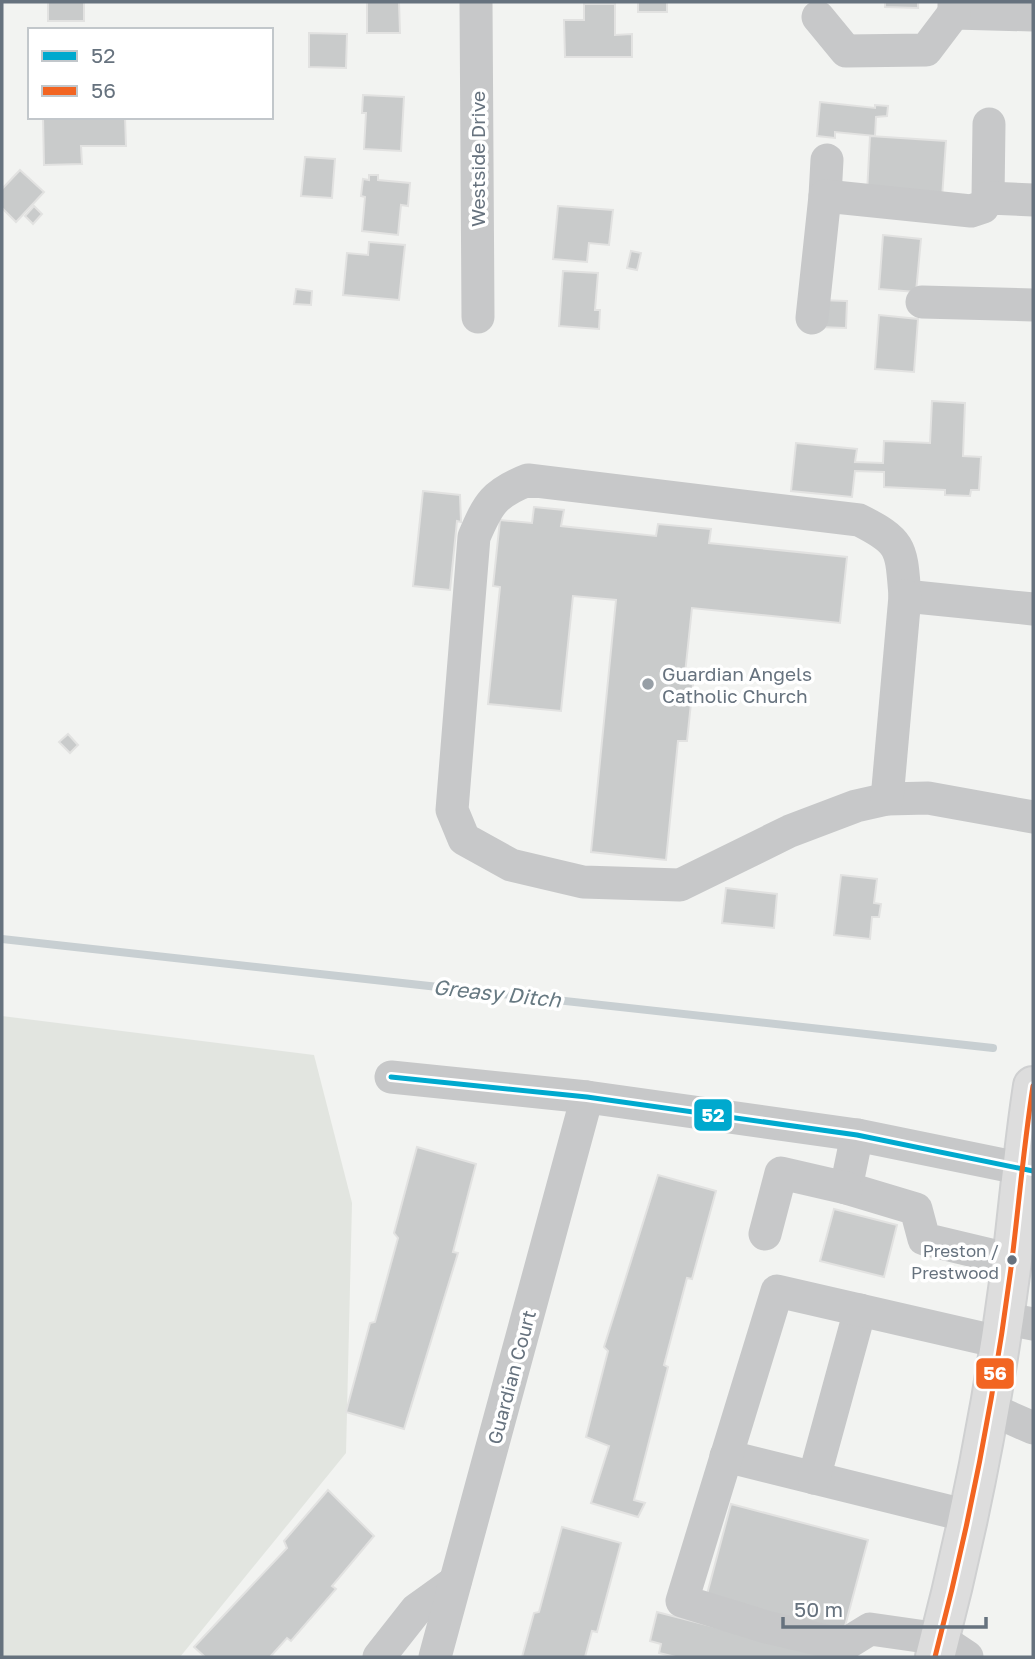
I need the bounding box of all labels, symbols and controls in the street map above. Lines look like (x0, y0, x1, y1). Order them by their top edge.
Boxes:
legend (28, 28, 273, 119)
text: 52 (91, 42, 115, 68)
text: 56 (91, 77, 116, 103)
street label: Westside Drive (466, 91, 489, 227)
place label: Guardian Angels Catholic Church (662, 662, 812, 707)
marker: Guardian Angels Catholic Church (640, 676, 656, 692)
water label: Greasy Ditch (432, 973, 563, 1013)
line badge: 52 (693, 1098, 733, 1132)
text: 52 (701, 1103, 725, 1126)
place label: Preston / Prestwood (911, 1240, 999, 1283)
marker: Preston / Prestwood (1005, 1253, 1019, 1267)
street label: Guardian Court (482, 1307, 540, 1447)
line badge: 56 (975, 1357, 1015, 1390)
text: 56 (983, 1361, 1007, 1384)
scale bar (783, 1586, 986, 1630)
text: 50 m (794, 1596, 843, 1622)

